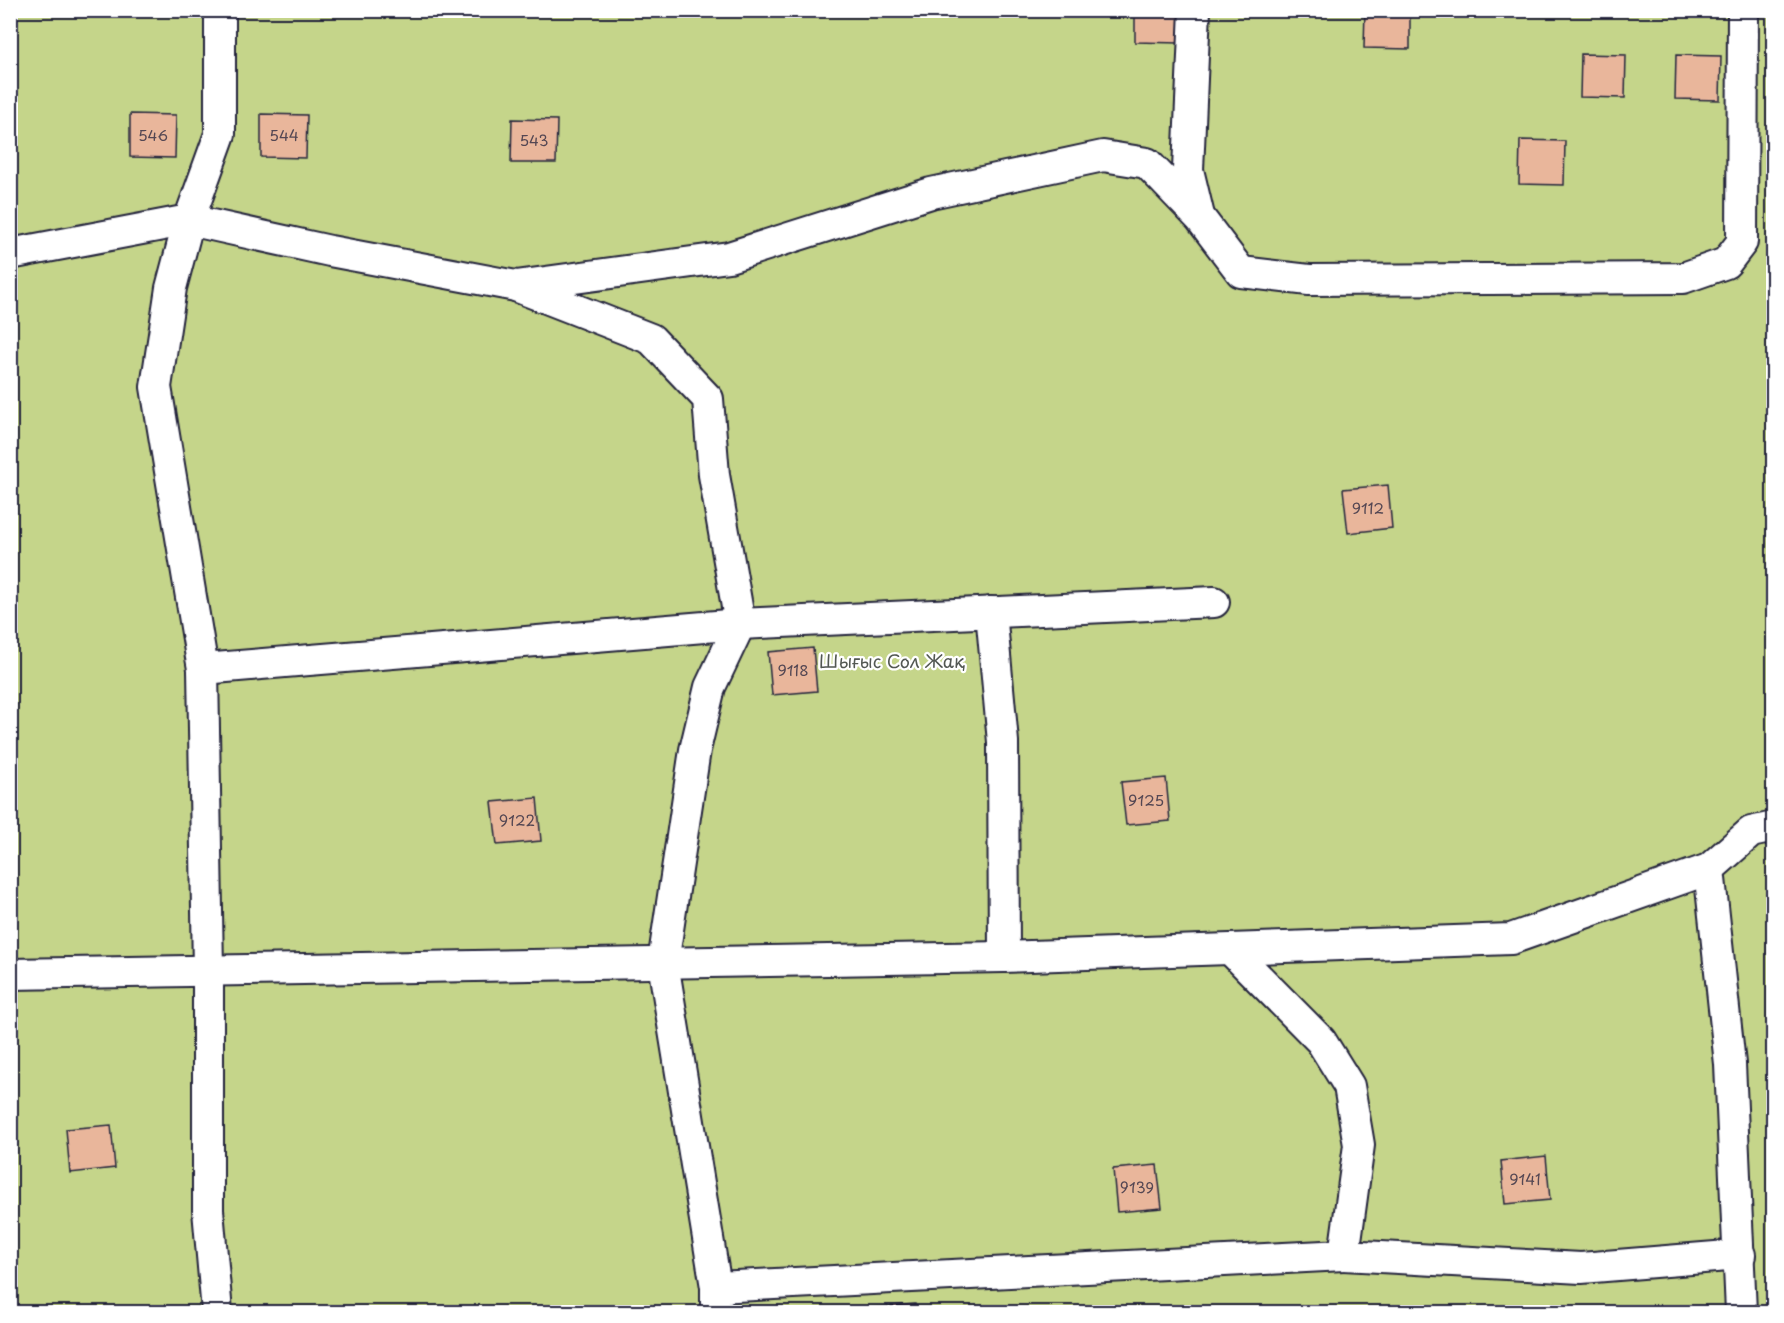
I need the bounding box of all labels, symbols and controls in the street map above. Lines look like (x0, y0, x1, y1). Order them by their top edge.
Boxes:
house number: 546 (138, 123, 168, 146)
house number: 544 (269, 123, 299, 146)
house number: 543 (519, 128, 549, 151)
house number: 9112 (1352, 496, 1384, 519)
park label: Шығыс Сол Жақ (819, 647, 965, 674)
house number: 9118 (777, 658, 809, 681)
house number: 9125 (1128, 788, 1164, 811)
house number: 9122 (499, 808, 535, 831)
house number: 9141 (1509, 1167, 1541, 1190)
house number: 9139 (1120, 1175, 1154, 1198)

